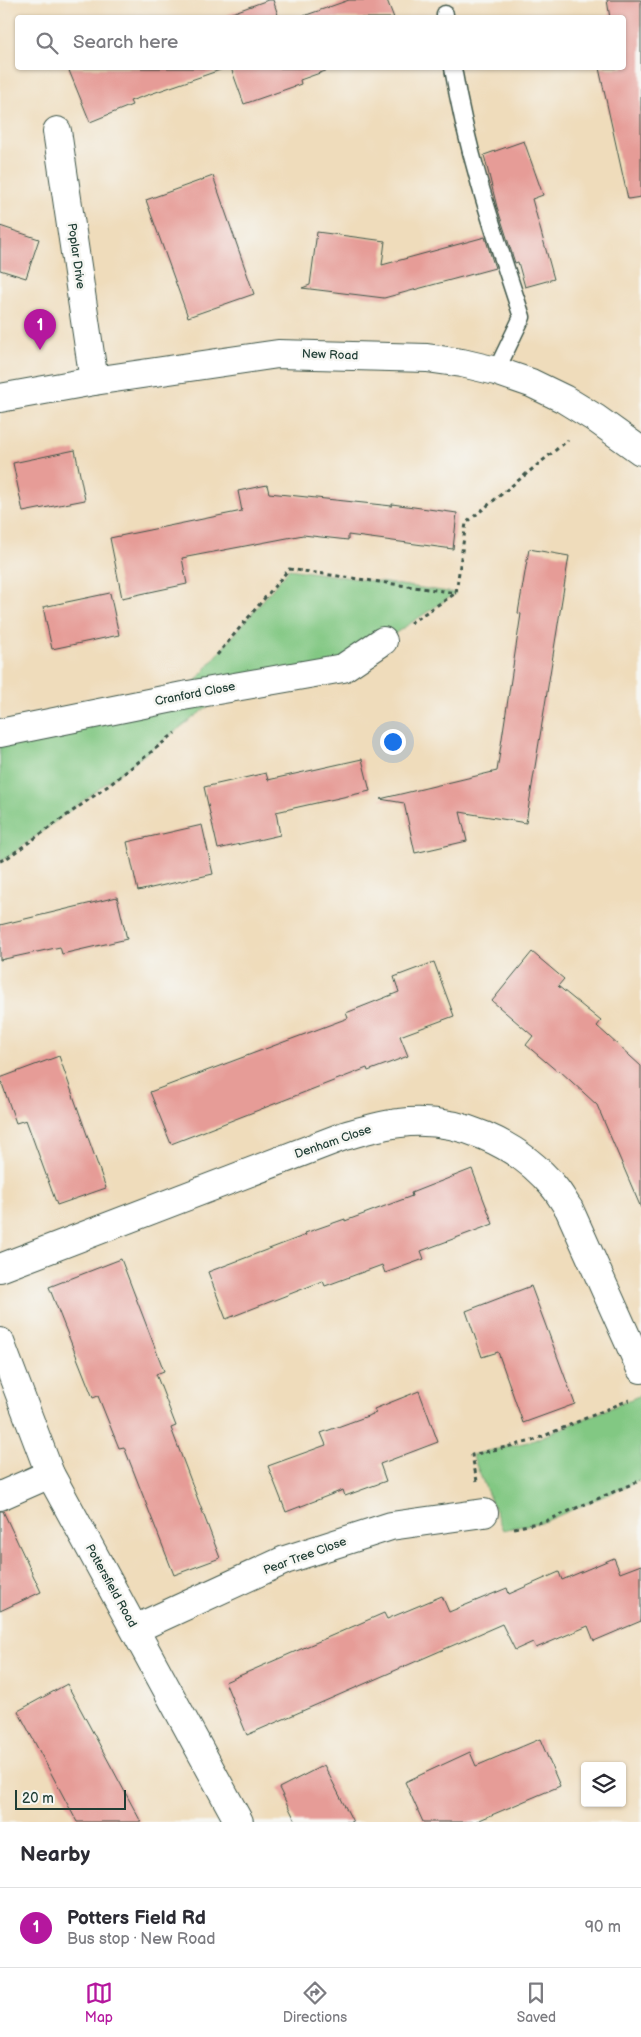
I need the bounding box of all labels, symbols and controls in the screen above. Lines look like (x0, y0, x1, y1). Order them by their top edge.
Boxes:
search box (15, 15, 626, 70)
icon: search (33, 29, 61, 57)
text: Search here (73, 31, 178, 54)
street label: Poplar Drive (64, 222, 88, 290)
pin: 1 (24, 309, 56, 350)
street label: New Road (302, 347, 359, 363)
street label: Cranford Close (154, 679, 236, 709)
your location (380, 729, 406, 755)
street label: Denham Close (293, 1122, 373, 1162)
street label: Pear Tree Close (261, 1534, 349, 1578)
street label: Pottersfield Road (82, 1542, 140, 1630)
map controls (581, 1762, 626, 1807)
button: layers (581, 1762, 626, 1807)
scale bar (15, 1787, 126, 1810)
text: 20 m (22, 1790, 54, 1807)
text: Nearby (20, 1842, 90, 1867)
text: Potters Field Rd (67, 1907, 206, 1930)
text: 1 (33, 1918, 39, 1937)
text: 90 m (585, 1918, 621, 1937)
text: Bus stop · New Road (67, 1930, 216, 1949)
tab: Map (85, 1979, 113, 2026)
tab: Directions (283, 1979, 347, 2026)
tab: Saved (517, 1979, 556, 2026)

